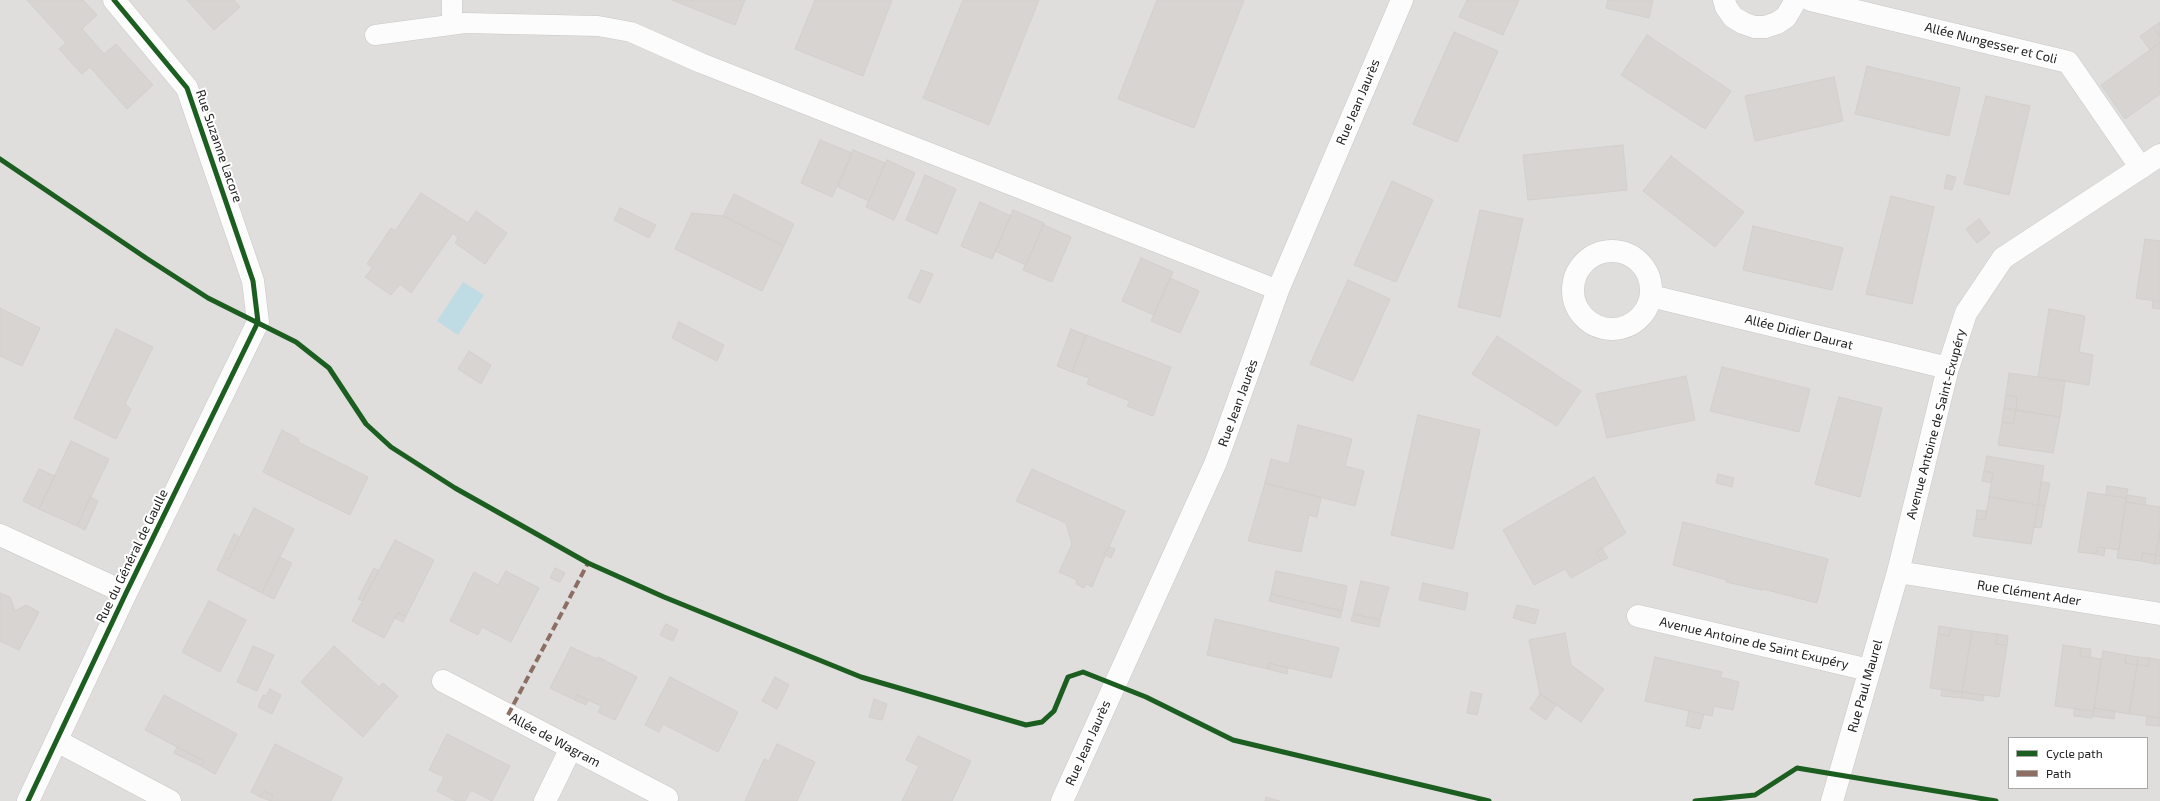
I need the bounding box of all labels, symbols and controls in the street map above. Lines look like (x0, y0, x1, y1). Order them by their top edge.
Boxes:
street label: Allée Nungesser et Coli (1923, 19, 2059, 67)
street label: Rue Jean Jaurès (1333, 57, 1383, 147)
street label: Rue Suzanne Lacore (192, 88, 246, 204)
street label: Allée Didier Daurat (1743, 311, 1855, 353)
street label: Avenue Antoine de Saint-Exupéry (1903, 327, 1969, 521)
street label: Rue Jean Jaurès (1215, 357, 1261, 449)
street label: Rue du Général de Gaulle (93, 487, 171, 625)
street label: Rue Clément Ader (1976, 577, 2082, 609)
street label: Avenue Antoine de Saint Exupéry (1658, 614, 1850, 672)
street label: Rue Paul Maurel (1844, 638, 1886, 734)
street label: Rue Jean Jaurès (1062, 698, 1114, 788)
street label: Allée de Wagram (507, 710, 603, 770)
legend (2008, 737, 2148, 789)
text: Cycle path (2046, 746, 2103, 760)
text: Path (2046, 766, 2071, 780)

